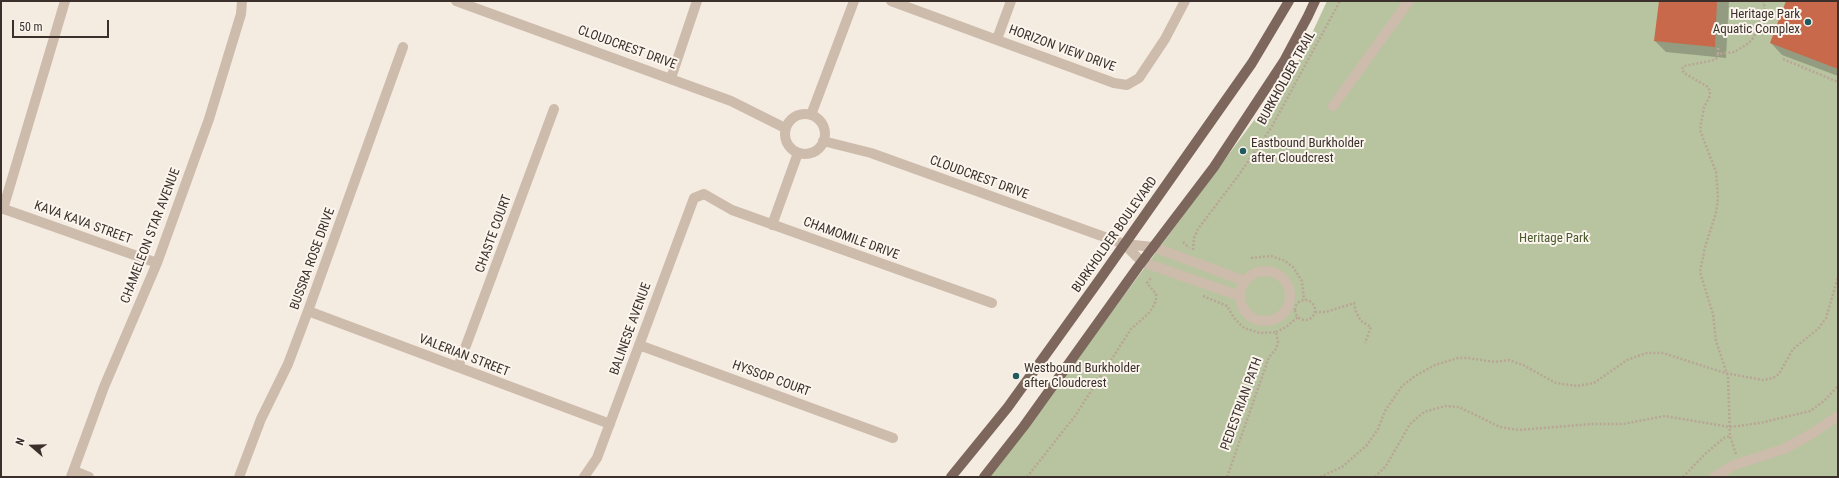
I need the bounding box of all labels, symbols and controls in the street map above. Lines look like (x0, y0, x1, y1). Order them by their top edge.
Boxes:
place label: Heritage Park Aquatic Complex (1713, 7, 1800, 38)
scale bar (14, 12, 111, 38)
marker: Heritage Park Aquatic Complex (1803, 17, 1813, 27)
text: 50 m (19, 20, 43, 34)
street label: HORIZON VIEW DRIVE (1006, 22, 1118, 76)
street label: CLOUDCREST DRIVE (575, 23, 679, 73)
street label: BURKHOLDER TRAIL (1255, 28, 1319, 128)
place label: Eastbound Burkholder after Cloudcrest (1251, 136, 1364, 167)
marker: Eastbound Burkholder after Cloudcrest (1238, 146, 1248, 156)
street label: CLOUDCREST DRIVE (927, 153, 1031, 203)
street label: CHAMELEON STAR AVENUE (118, 166, 184, 306)
street label: BURKHOLDER BOULEVARD (1069, 174, 1161, 296)
street label: CHASTE COURT (473, 193, 515, 275)
street label: KAVA KAVA STREET (32, 198, 134, 248)
street label: BUSSRA ROSE DRIVE (287, 206, 339, 312)
street label: CHAMOMILE DRIVE (801, 214, 901, 264)
park label: Heritage Park (1519, 231, 1589, 247)
street label: BALINESE AVENUE (607, 281, 655, 377)
street label: VALERIAN STREET (416, 332, 512, 380)
street label: PEDESTRIAN PATH (1218, 355, 1266, 453)
street label: HYSSOP COURT (730, 358, 812, 400)
place label: Westbound Burkholder after Cloudcrest (1024, 361, 1140, 392)
marker: Westbound Burkholder after Cloudcrest (1011, 371, 1021, 381)
north arrow (12, 426, 52, 466)
text: N (13, 436, 28, 447)

